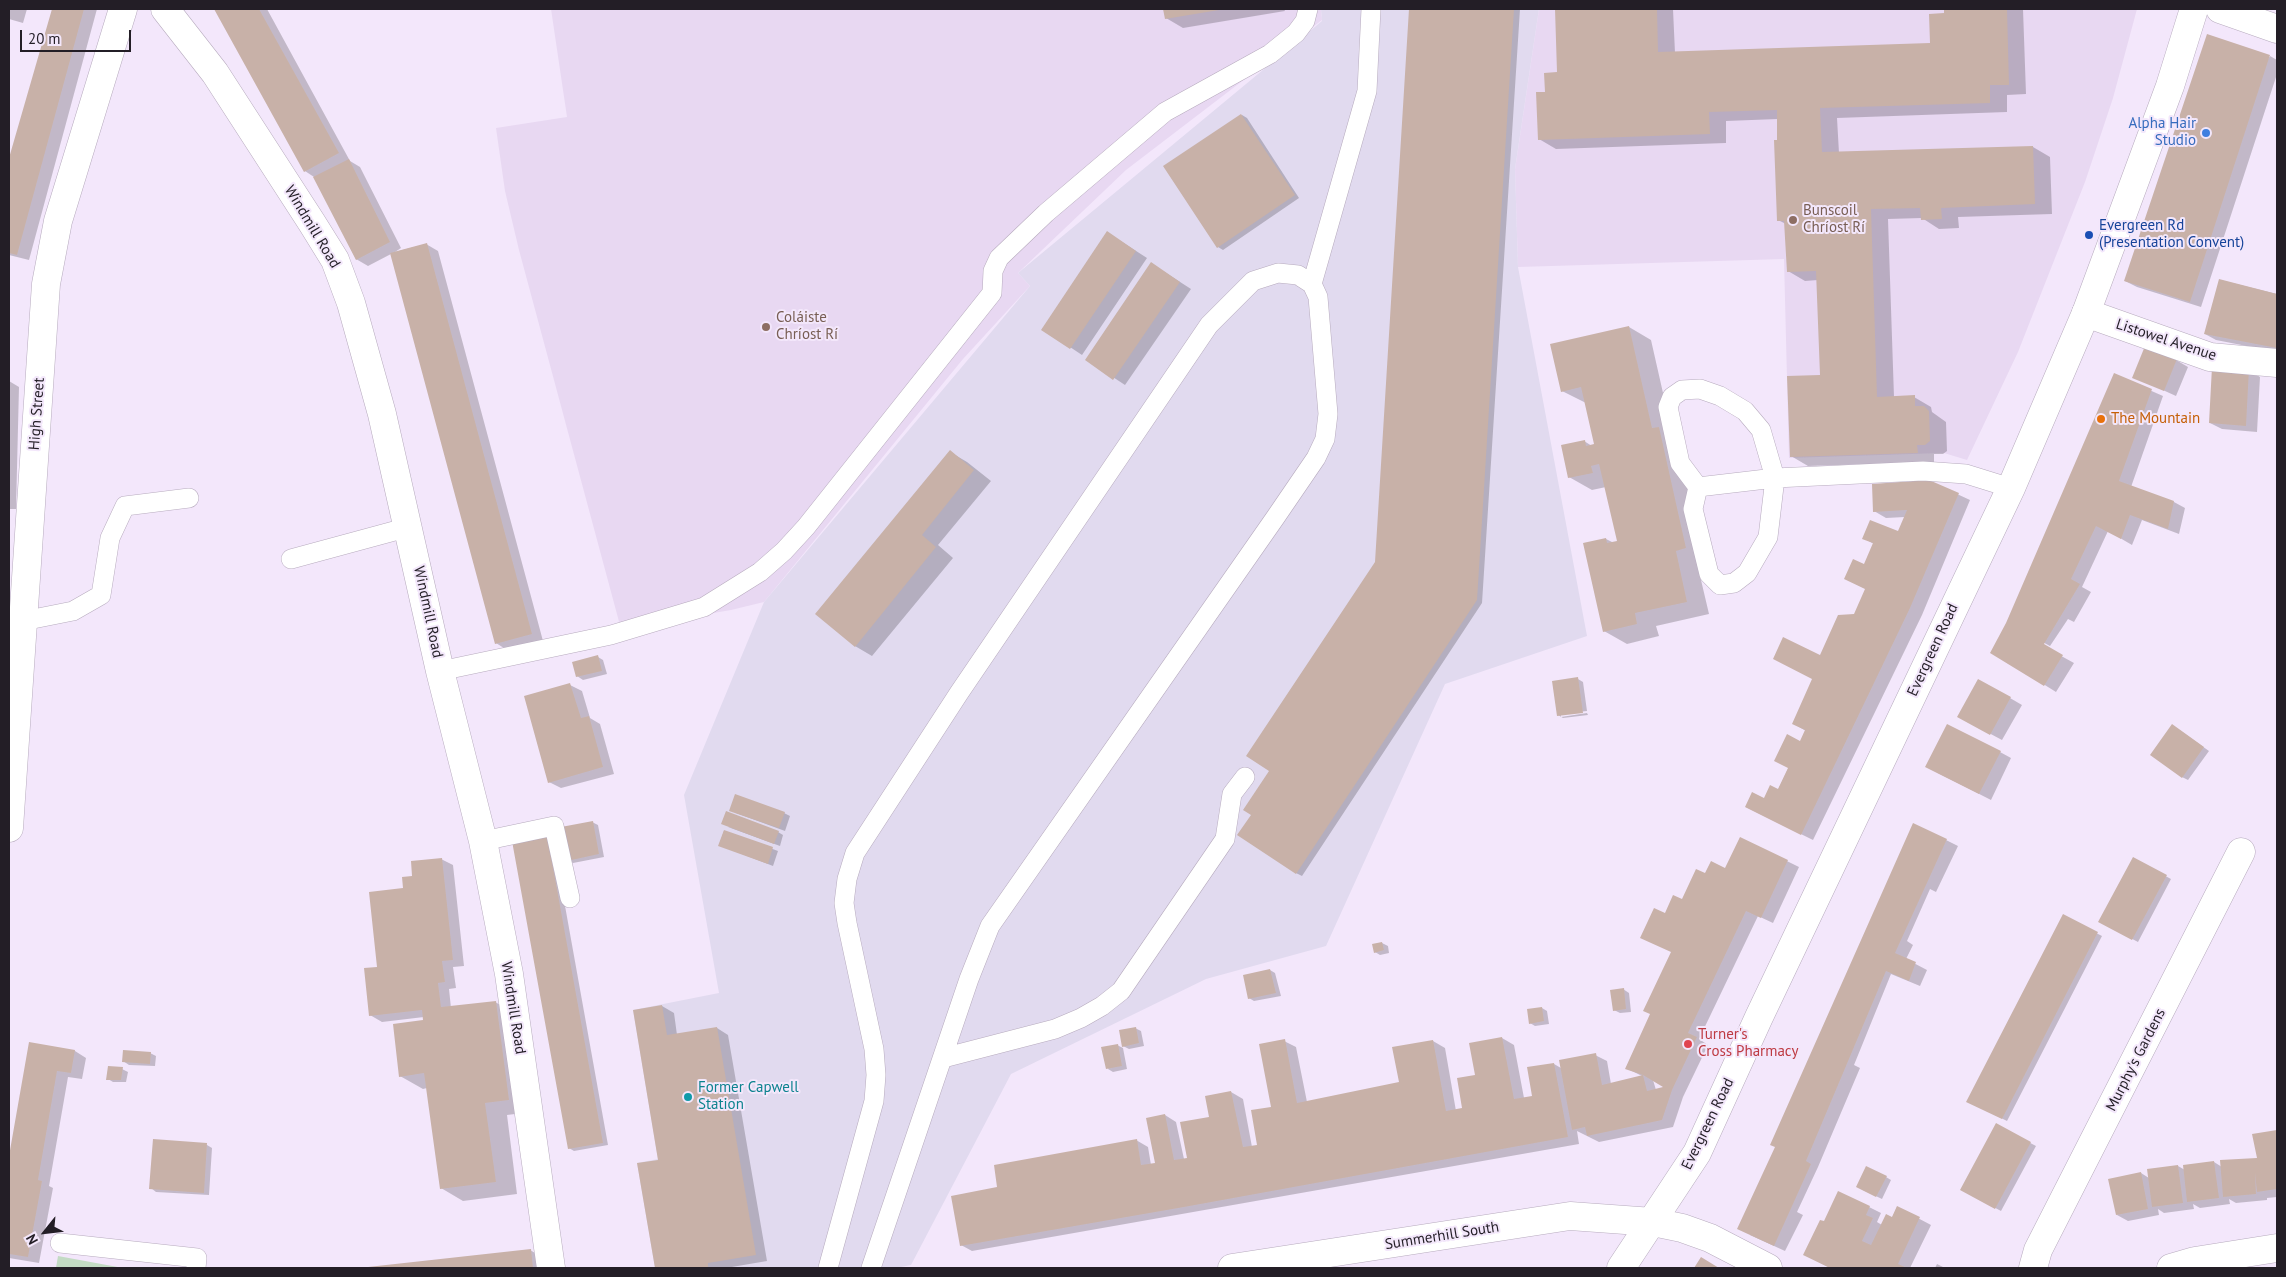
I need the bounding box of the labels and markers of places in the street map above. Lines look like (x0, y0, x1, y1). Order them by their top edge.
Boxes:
place label: Alpha Hair Studio (2128, 115, 2196, 150)
marker: Alpha Hair Studio (2200, 127, 2212, 139)
place label: Bunscoil Chríost Rí (1803, 202, 1865, 237)
marker: Bunscoil Chríost Rí (1787, 214, 1799, 226)
place label: Evergreen Rd (Presentation Convent) (2099, 217, 2244, 252)
marker: Evergreen Rd (Presentation Convent) (2083, 229, 2095, 241)
place label: Coláiste Chríost Rí (776, 309, 838, 344)
marker: Coláiste Chríost Rí (760, 321, 772, 333)
place label: The Mountain (2111, 410, 2200, 428)
marker: The Mountain (2095, 413, 2107, 425)
place label: Turner's Cross Pharmacy (1698, 1026, 1798, 1061)
marker: Turner's Cross Pharmacy (1682, 1038, 1694, 1050)
place label: Former Capwell Station (698, 1079, 799, 1114)
marker: Former Capwell Station (682, 1091, 694, 1103)

